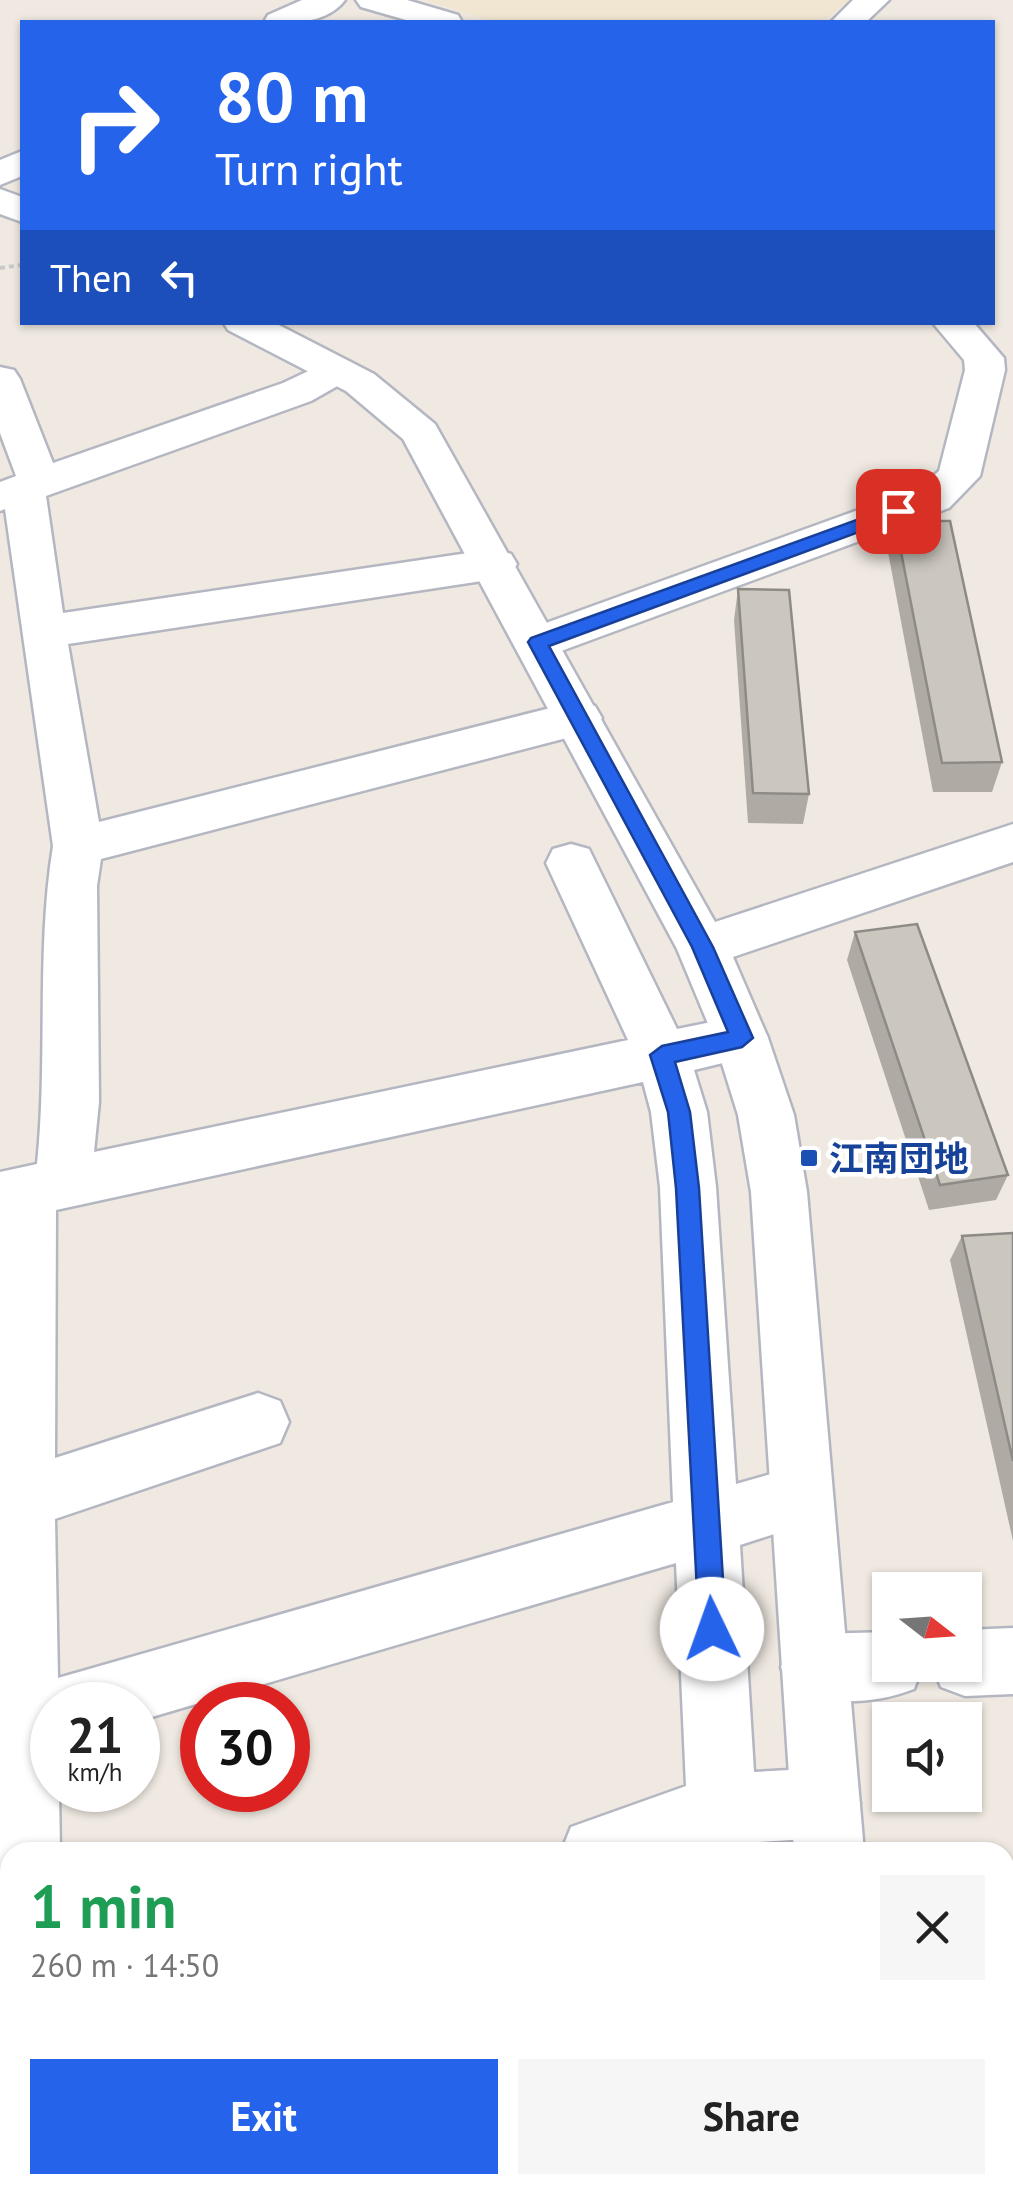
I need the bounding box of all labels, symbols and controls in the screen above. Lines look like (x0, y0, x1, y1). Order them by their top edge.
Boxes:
text: 80 m (215, 51, 368, 141)
icon: right (50, 60, 180, 190)
text: Turn right (215, 139, 403, 197)
icon: left (152, 250, 207, 305)
text: Then (50, 253, 132, 302)
pin (856, 469, 941, 554)
icon: arrive (871, 484, 926, 539)
place label: 江南団地 (829, 1135, 969, 1181)
marker: 江南団地 (798, 1147, 820, 1169)
north arrow (872, 1572, 982, 1682)
map controls (872, 1572, 982, 1812)
position arrow (660, 1577, 764, 1681)
speed limit sign: 30 (180, 1682, 310, 1812)
text: 21 (67, 1702, 123, 1767)
button: sound (872, 1702, 982, 1812)
text: km/h (68, 1756, 122, 1788)
text: 1 min (30, 1867, 176, 1945)
button: close (880, 1875, 985, 1980)
text: 260 m · 14:50 (30, 1944, 219, 1986)
button: Exit (30, 2059, 498, 2174)
button: Share (518, 2059, 985, 2174)

